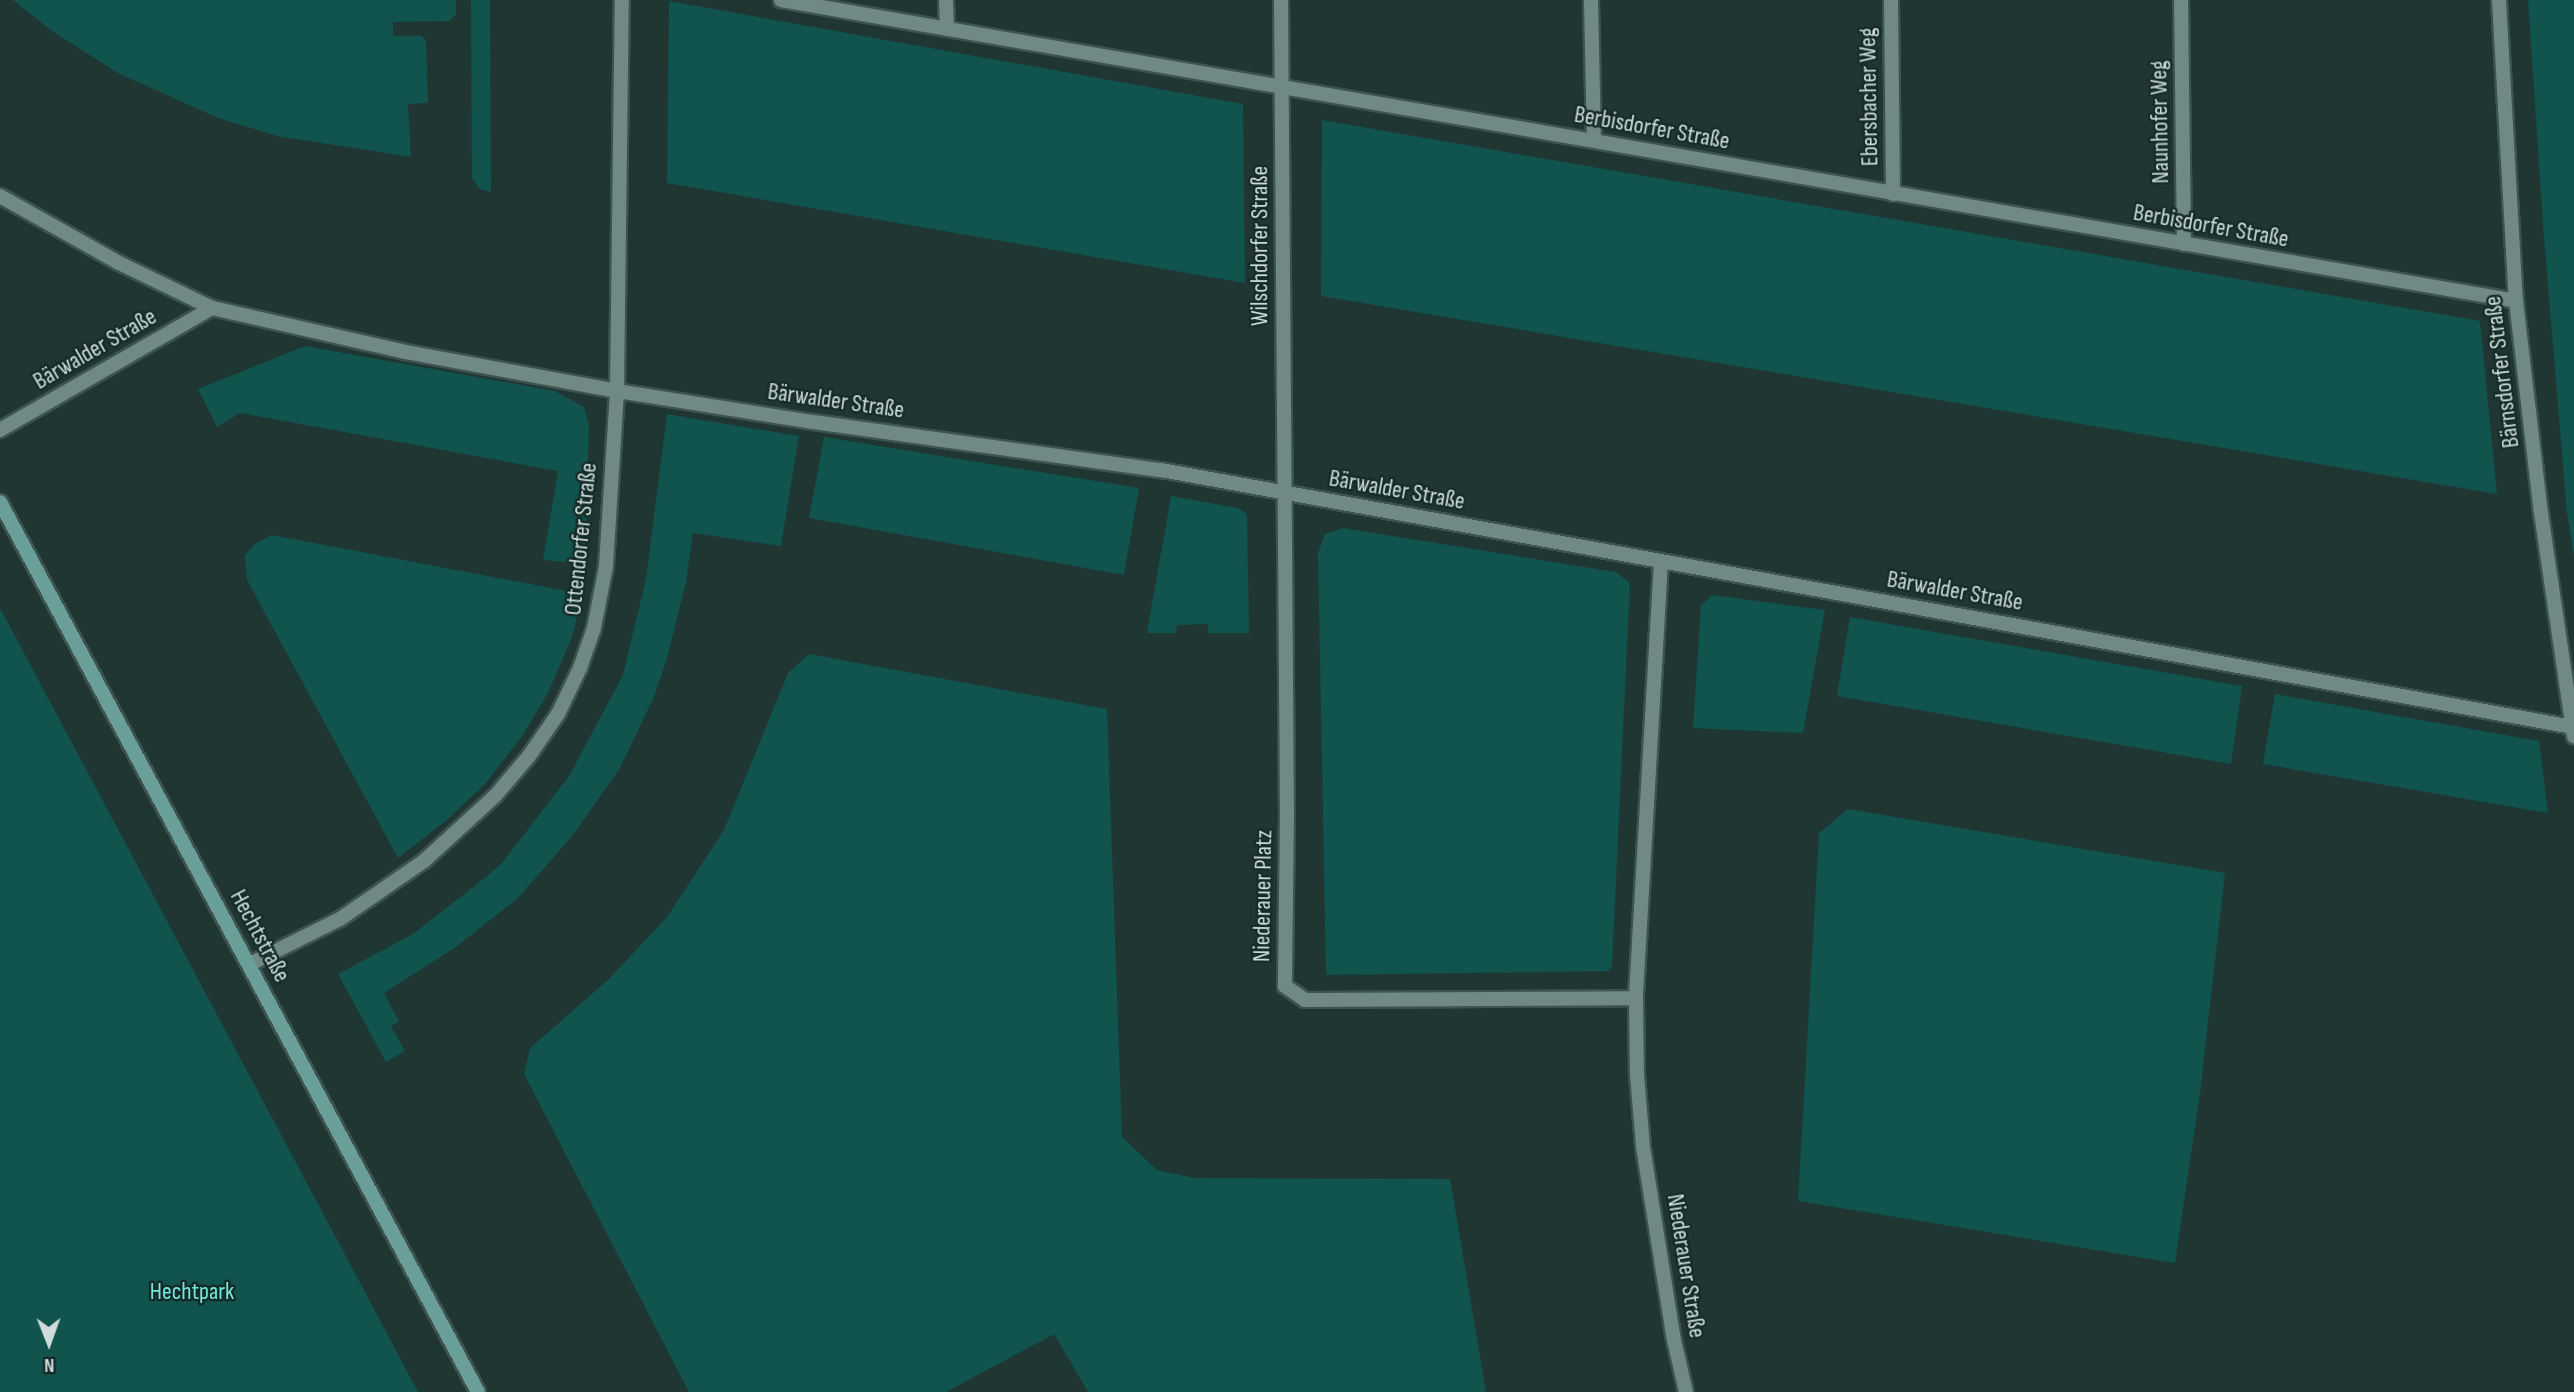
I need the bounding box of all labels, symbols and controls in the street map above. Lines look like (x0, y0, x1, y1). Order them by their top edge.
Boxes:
street label: Ebersbacher Weg (1853, 28, 1885, 166)
street label: Naunhofer Weg (2145, 60, 2175, 184)
street label: Berbisdorfer Straße (1572, 100, 1732, 156)
street label: Wilschdorfer Straße (1246, 166, 1274, 326)
street label: Berbisdorfer Straße (2131, 198, 2291, 254)
street label: Bärnsdorfer Straße (2478, 294, 2526, 450)
street label: Bärwalder Straße (28, 302, 162, 396)
street label: Bärwalder Straße (766, 377, 906, 425)
street label: Ottendorfer Straße (559, 461, 603, 617)
street label: Bärwalder Straße (1327, 464, 1467, 516)
street label: Bärwalder Straße (1885, 565, 2025, 617)
street label: Niederauer Platz (1247, 830, 1279, 962)
street label: Hechtstraße (224, 885, 296, 987)
street label: Niederauer Straße (1660, 1192, 1712, 1340)
park label: Hechtpark (150, 1278, 234, 1306)
north arrow (14, 1308, 84, 1378)
text: N (44, 1353, 55, 1376)

